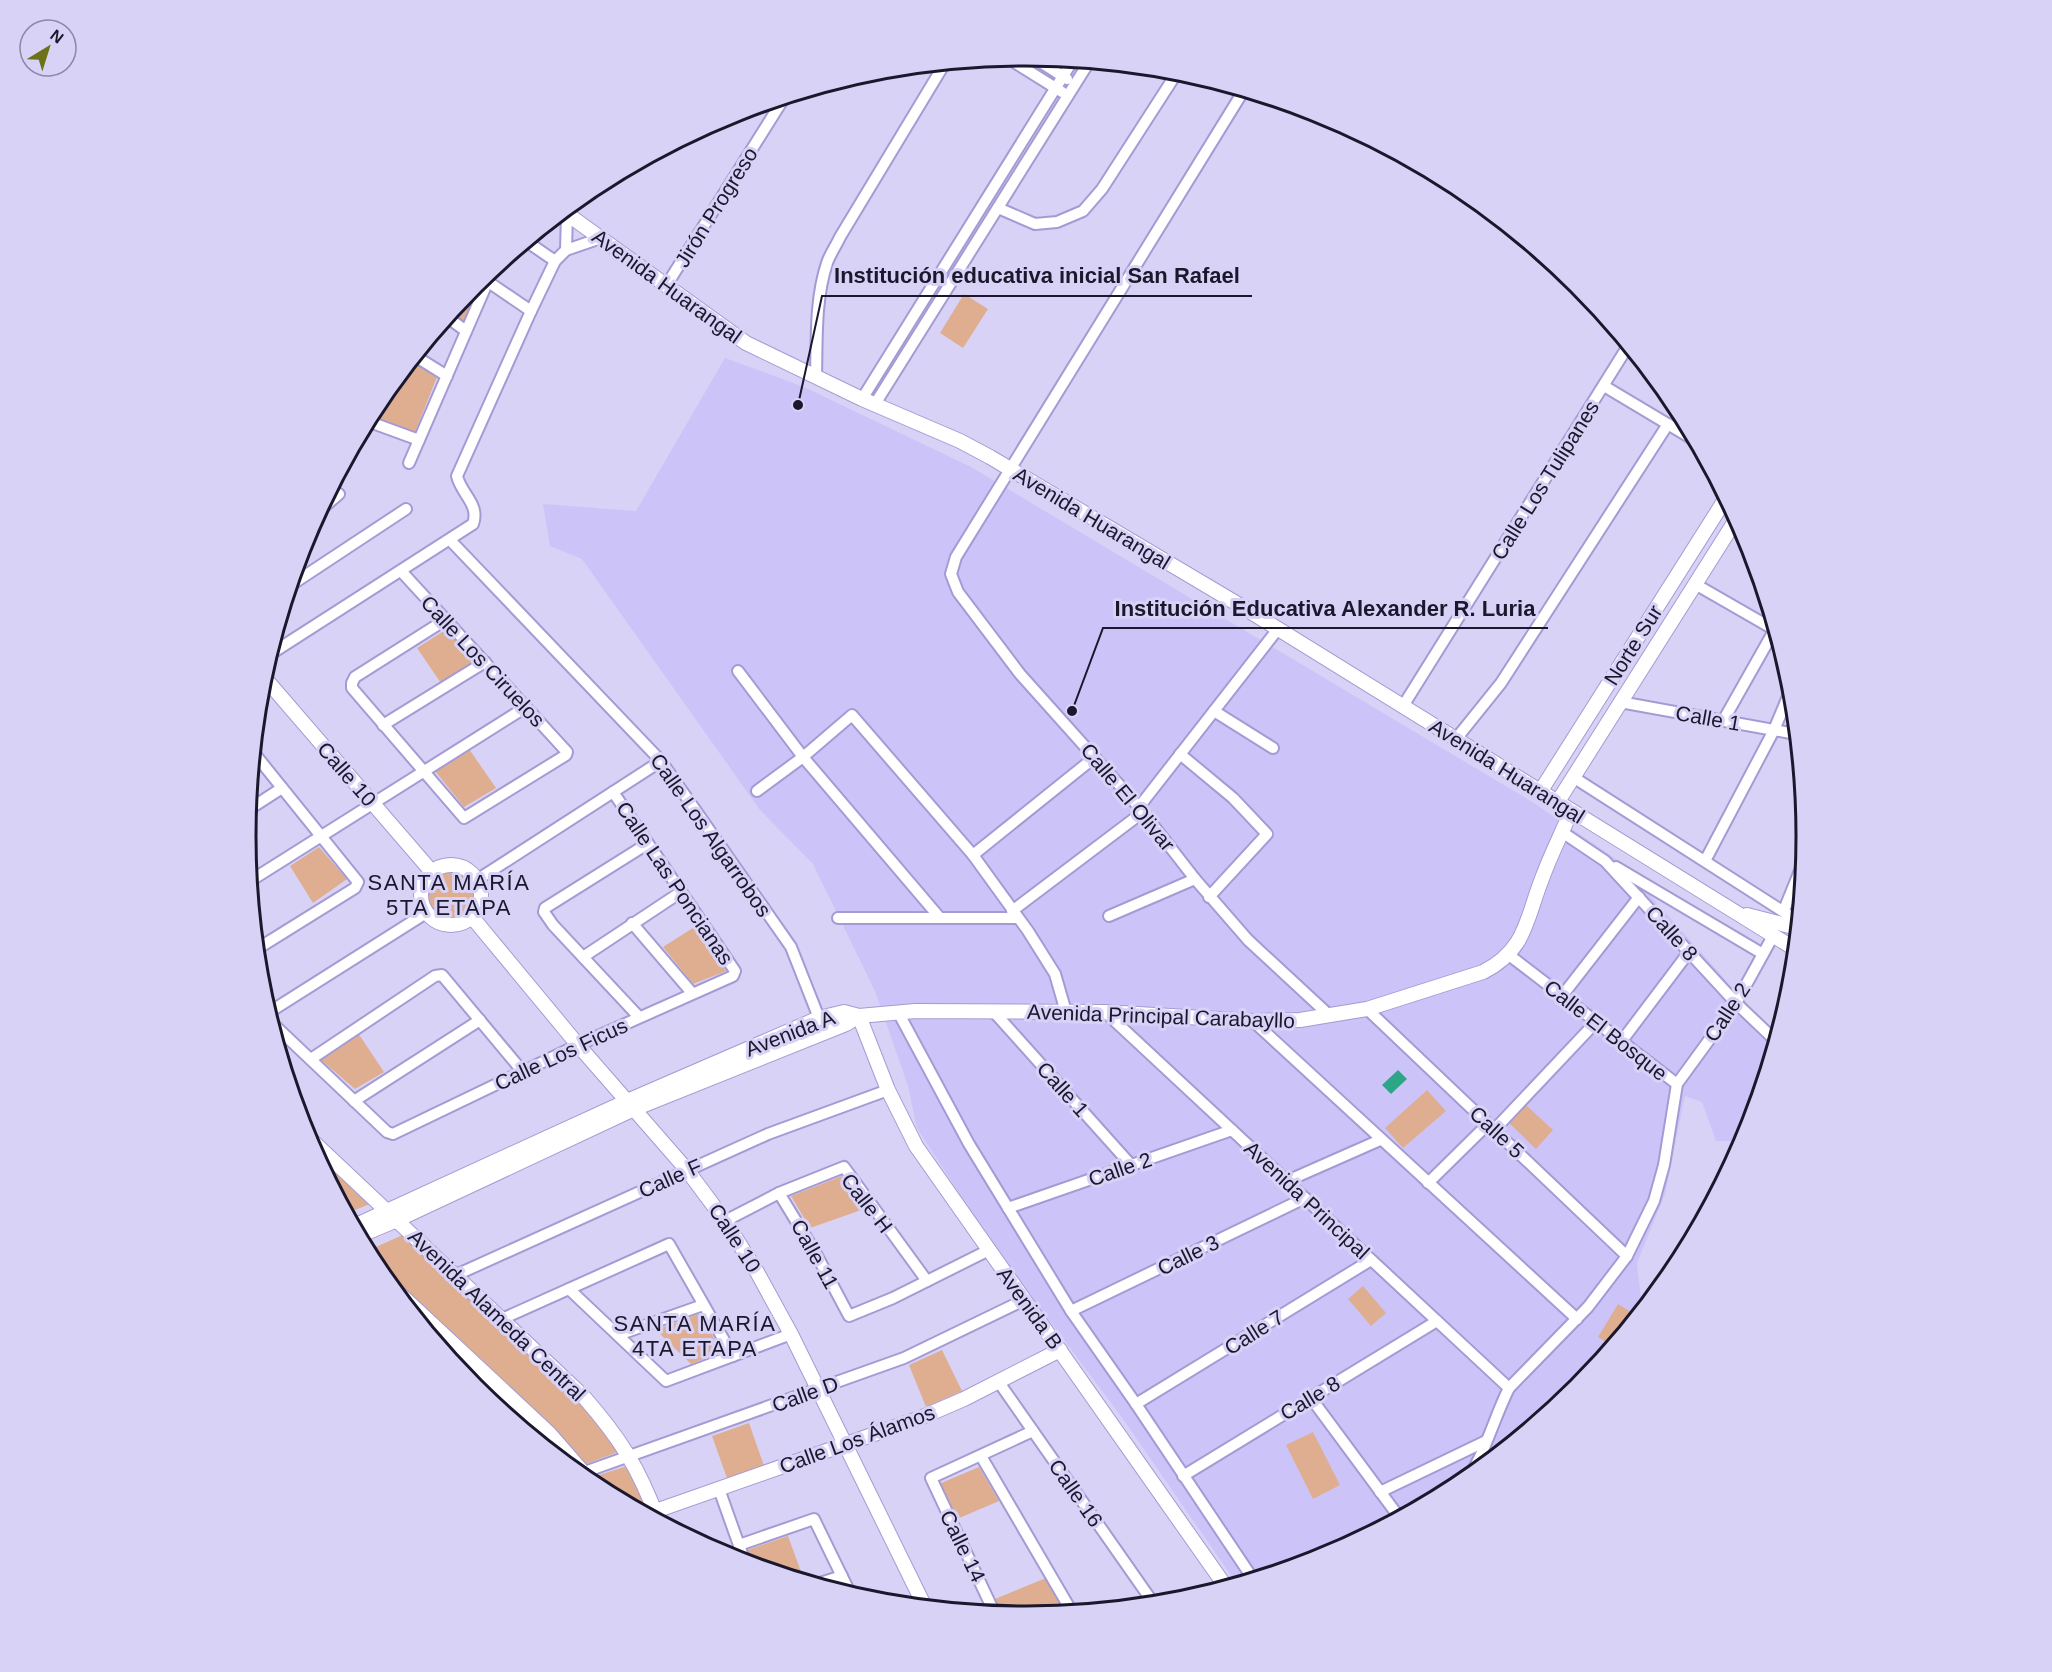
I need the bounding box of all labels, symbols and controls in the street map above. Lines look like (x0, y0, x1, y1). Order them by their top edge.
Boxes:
north arrow (18, 18, 78, 78)
text: N (47, 26, 67, 47)
street label: Jirón Progreso (670, 143, 762, 271)
street label: Avenida Huarangal (588, 224, 746, 348)
callout: Institución educativa inicial San Rafael (822, 256, 1252, 296)
text: Institución educativa inicial San Rafael (834, 263, 1240, 288)
street label: Calle Los Tulipanes (1487, 396, 1603, 564)
street label: Avenida Huarangal (1010, 462, 1174, 574)
callout: Institución Educativa Alexander R. Luria (1103, 588, 1548, 628)
street label: Calle Los Ciruelos (416, 591, 550, 731)
text: Institución Educativa Alexander R. Luria (1115, 596, 1536, 621)
street label: Norte Sur (1599, 601, 1667, 689)
street label: Calle 1 (1674, 701, 1742, 735)
street label: Avenida Huarangal (1425, 714, 1589, 828)
street label: Calle 10 (313, 737, 381, 811)
street label: Calle El Olivar (1076, 739, 1180, 855)
street label: Calle Los Algarrobos (646, 749, 776, 921)
street label: Calle Las Poncianas (612, 797, 738, 969)
district label: SANTA MARÍA 5TA ETAPA (368, 870, 530, 920)
street label: Calle 8 (1642, 901, 1702, 965)
street label: Calle El Bosque (1540, 975, 1672, 1085)
street label: Calle 2 (1700, 978, 1754, 1046)
street label: Avenida Principal Carabayllo (1027, 1000, 1295, 1032)
street label: Avenida A (742, 1005, 838, 1061)
street label: Calle Los Ficus (491, 1013, 631, 1095)
street label: Calle 1 (1033, 1057, 1093, 1121)
street label: Calle 5 (1465, 1101, 1529, 1163)
street label: Avenida Principal (1240, 1136, 1374, 1264)
street label: Calle 2 (1085, 1147, 1155, 1191)
street label: Calle F (635, 1154, 705, 1202)
street label: Calle H (837, 1169, 897, 1237)
street label: Calle 10 (704, 1199, 766, 1277)
street label: Calle 11 (787, 1215, 843, 1293)
street label: Avenida Alameda Central (404, 1225, 590, 1405)
street label: Calle 3 (1154, 1230, 1222, 1280)
street label: Avenida B (993, 1263, 1067, 1353)
street label: Calle 7 (1220, 1305, 1288, 1359)
district label: SANTA MARÍA 4TA ETAPA (614, 1311, 776, 1361)
street label: Calle D (769, 1371, 841, 1417)
street label: Calle 8 (1276, 1371, 1344, 1425)
street label: Calle Los Álamos (776, 1400, 938, 1478)
street label: Calle 16 (1044, 1455, 1108, 1531)
street label: Calle 14 (936, 1506, 990, 1586)

